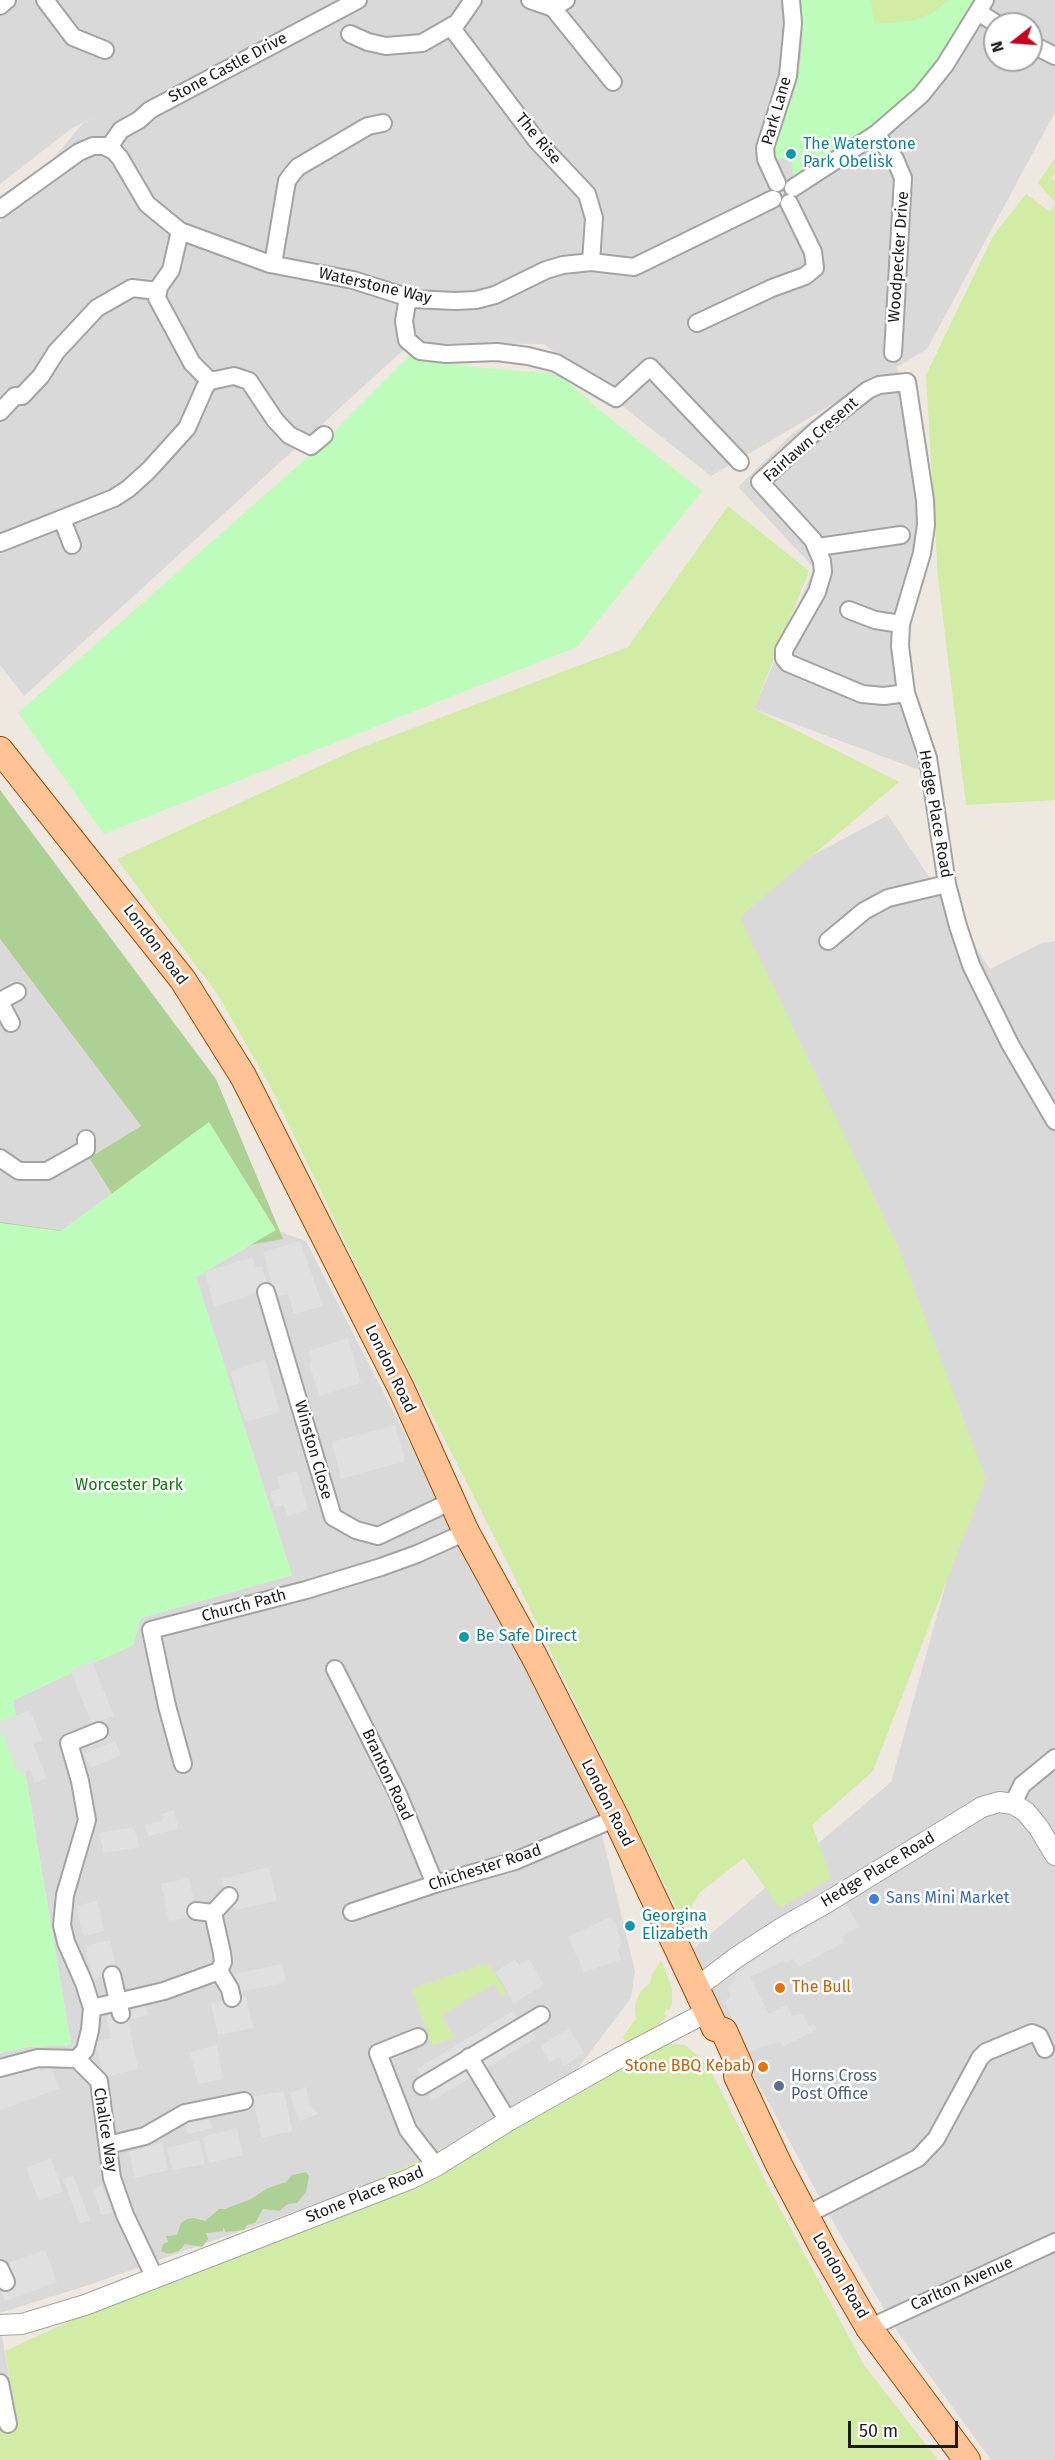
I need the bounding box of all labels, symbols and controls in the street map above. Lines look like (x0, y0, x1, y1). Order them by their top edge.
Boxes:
north arrow (983, 12, 1043, 72)
street label: Stone Castle Drive (165, 29, 291, 107)
text: N (987, 39, 1008, 55)
street label: Park Lane (758, 75, 796, 147)
street label: The Rise (511, 109, 565, 169)
place label: The Waterstone Park Obelisk (803, 135, 916, 173)
marker: The Waterstone Park Obelisk (784, 147, 798, 161)
street label: Woodpecker Drive (885, 191, 913, 323)
street label: Waterstone Way (317, 264, 433, 308)
street label: Fairlawn Cresent (760, 394, 862, 486)
street label: Hedge Place Road (914, 748, 956, 880)
street label: London Road (119, 901, 191, 989)
street label: London Road (360, 1322, 420, 1416)
street label: Winston Close (290, 1398, 336, 1502)
park label: Worcester Park (75, 1476, 183, 1496)
street label: Church Path (200, 1586, 288, 1626)
place label: Be Safe Direct (476, 1627, 577, 1647)
marker: Be Safe Direct (457, 1630, 471, 1644)
street label: Branton Road (357, 1726, 417, 1824)
street label: London Road (577, 1756, 637, 1850)
street label: Hedge Place Road (817, 1828, 939, 1912)
street label: Chichester Road (426, 1841, 544, 1895)
place label: Sans Mini Market (886, 1889, 1009, 1909)
marker: Sans Mini Market (867, 1892, 881, 1906)
place label: Georgina Elizabeth (642, 1907, 708, 1945)
marker: Georgina Elizabeth (623, 1919, 637, 1933)
place label: The Bull (792, 1978, 851, 1998)
marker: The Bull (773, 1981, 787, 1995)
place label: Stone BBQ Kebab (625, 2057, 751, 2077)
marker: Stone BBQ Kebab (756, 2060, 770, 2074)
place label: Horns Cross Post Office (791, 2067, 877, 2105)
marker: Horns Cross Post Office (772, 2079, 786, 2093)
street label: Chalice Way (89, 2086, 121, 2174)
street label: Stone Place Road (303, 2163, 427, 2227)
street label: London Road (808, 2230, 872, 2322)
street label: Carlton Avenue (908, 2253, 1016, 2315)
scale bar (851, 2409, 960, 2447)
text: 50 m (859, 2420, 898, 2442)

